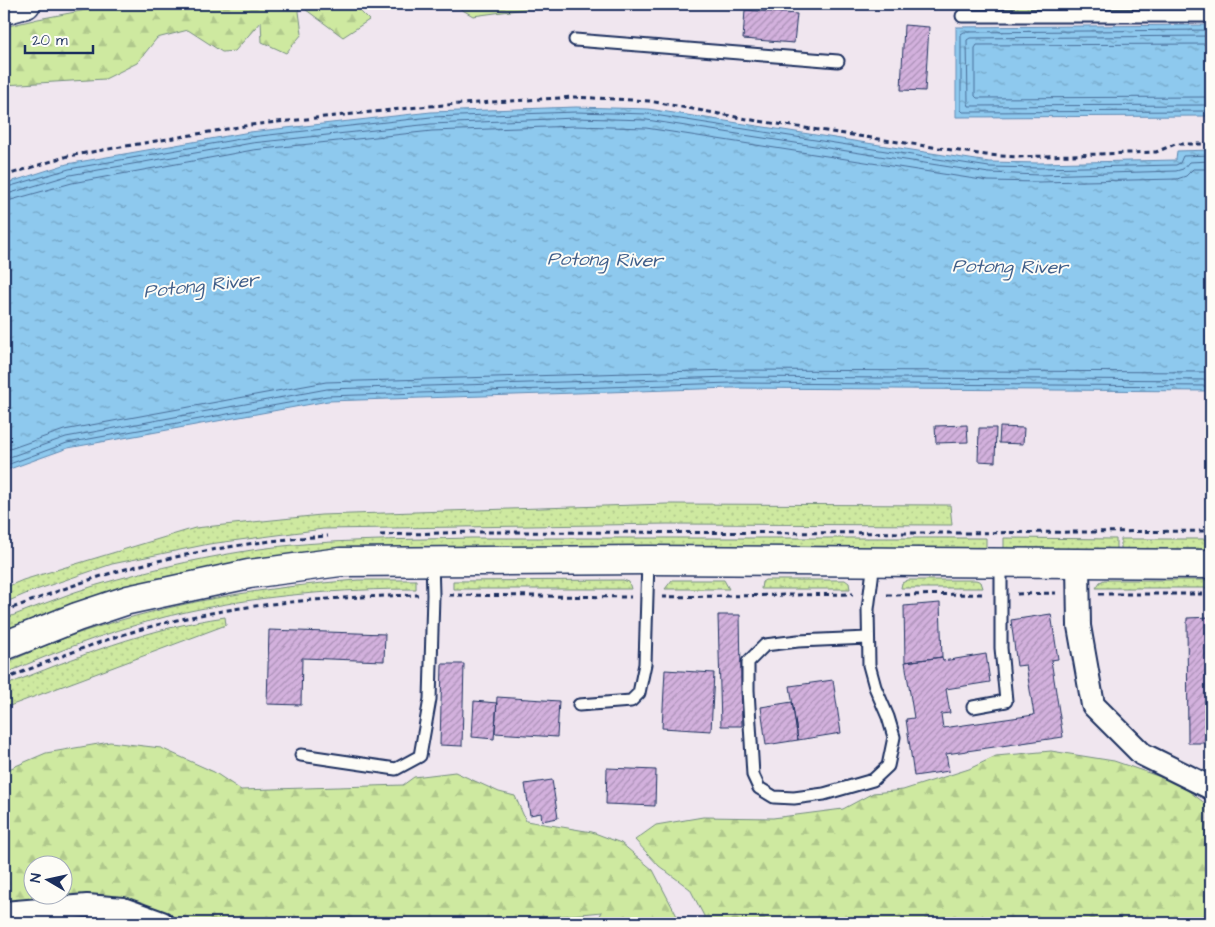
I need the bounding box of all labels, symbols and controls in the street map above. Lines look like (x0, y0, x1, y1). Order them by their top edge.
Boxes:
scale bar (25, 22, 92, 54)
text: 20 m (32, 30, 68, 51)
water label: Potong River (547, 245, 665, 275)
water label: Potong River (952, 252, 1070, 282)
water label: Potong River (142, 266, 262, 305)
north arrow (22, 854, 72, 904)
text: N (26, 872, 47, 884)

